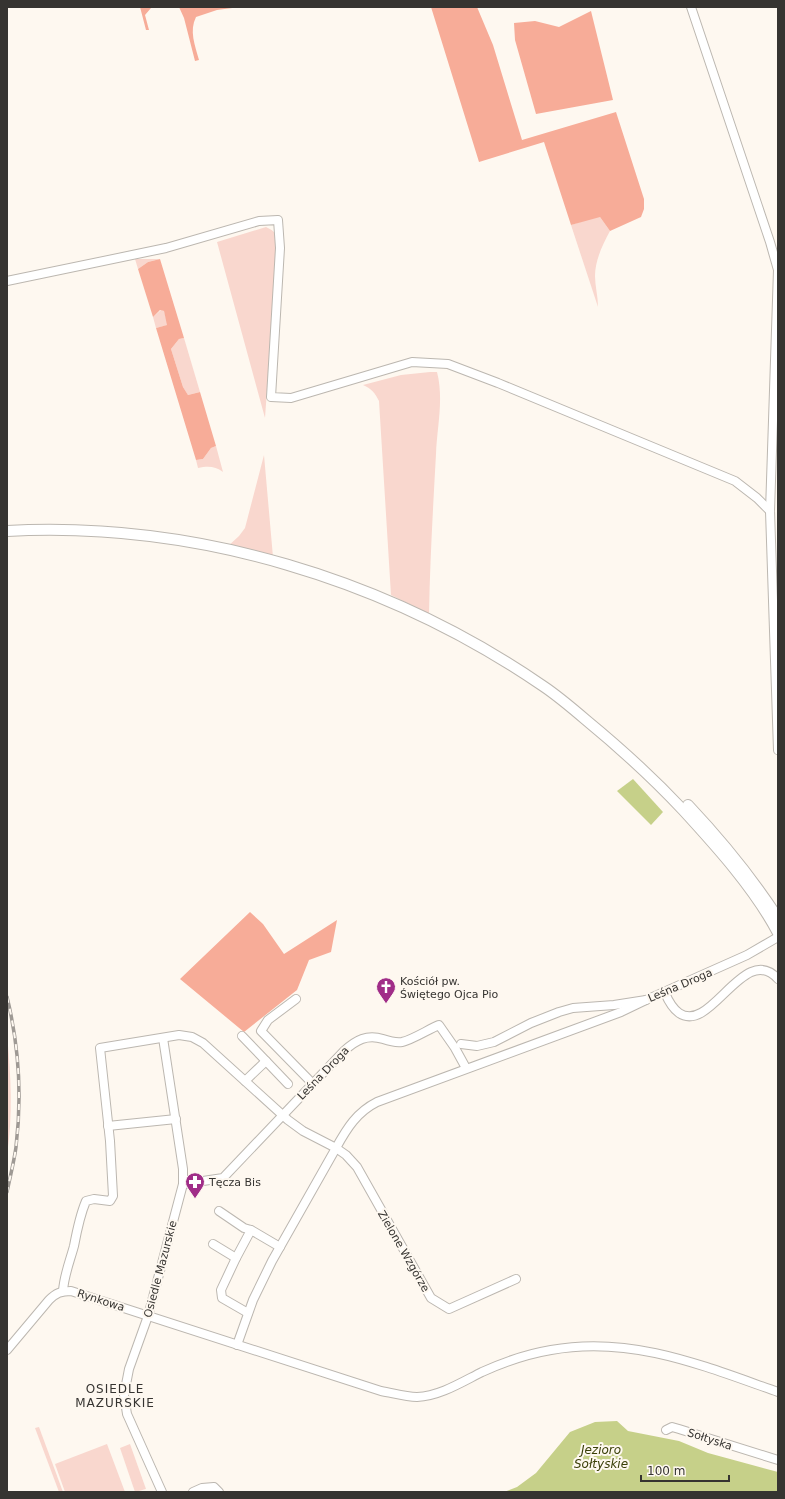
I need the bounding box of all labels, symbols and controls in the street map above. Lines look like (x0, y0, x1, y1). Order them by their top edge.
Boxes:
street label: Leśna Droga (646, 966, 714, 1005)
place label: Kościół pw. Świętego Ojca Pio (400, 975, 499, 1001)
church icon: Kościół pw. Świętego Ojca Pio (375, 976, 397, 1004)
street label: Leśna Droga (295, 1044, 352, 1103)
pharmacy icon: Tęcza Bis (184, 1171, 206, 1199)
place label: Tęcza Bis (208, 1176, 261, 1189)
street label: Zielone Wzgórze (375, 1208, 432, 1294)
street label: Osiedle Mazurskie (141, 1219, 180, 1319)
street label: Rynkowa (76, 1287, 126, 1314)
district label: OSIEDLE MAZURSKIE (75, 1382, 155, 1410)
street label: Sołtyska (686, 1426, 734, 1453)
water label: Jezioro Sołtyskie (574, 1443, 628, 1471)
scale bar (641, 1457, 729, 1483)
text: 100 m (647, 1464, 685, 1478)

